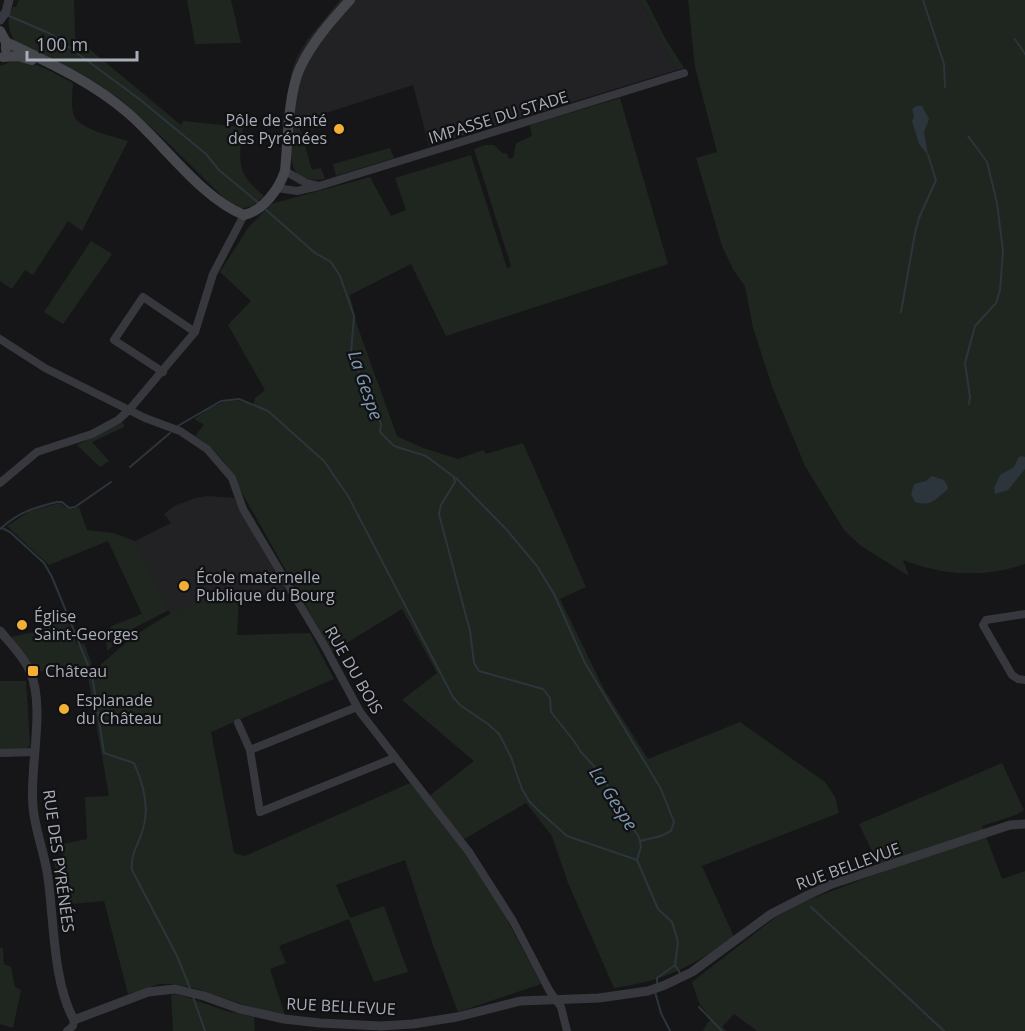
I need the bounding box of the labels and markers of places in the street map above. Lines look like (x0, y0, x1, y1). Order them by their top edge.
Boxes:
place label: Pôle de Santé des Pyrénées (225, 109, 327, 149)
marker: Pôle de Santé des Pyrénées (332, 122, 346, 136)
place label: École maternelle Publique du Bourg (196, 566, 335, 606)
marker: École maternelle Publique du Bourg (177, 579, 191, 593)
place label: Église Saint-Georges (34, 605, 138, 645)
marker: Église Saint-Georges (15, 618, 29, 632)
place label: Château (45, 660, 107, 682)
marker: Château (26, 664, 40, 678)
place label: Esplanade du Château (76, 689, 162, 729)
marker: Esplanade du Château (57, 702, 71, 716)

